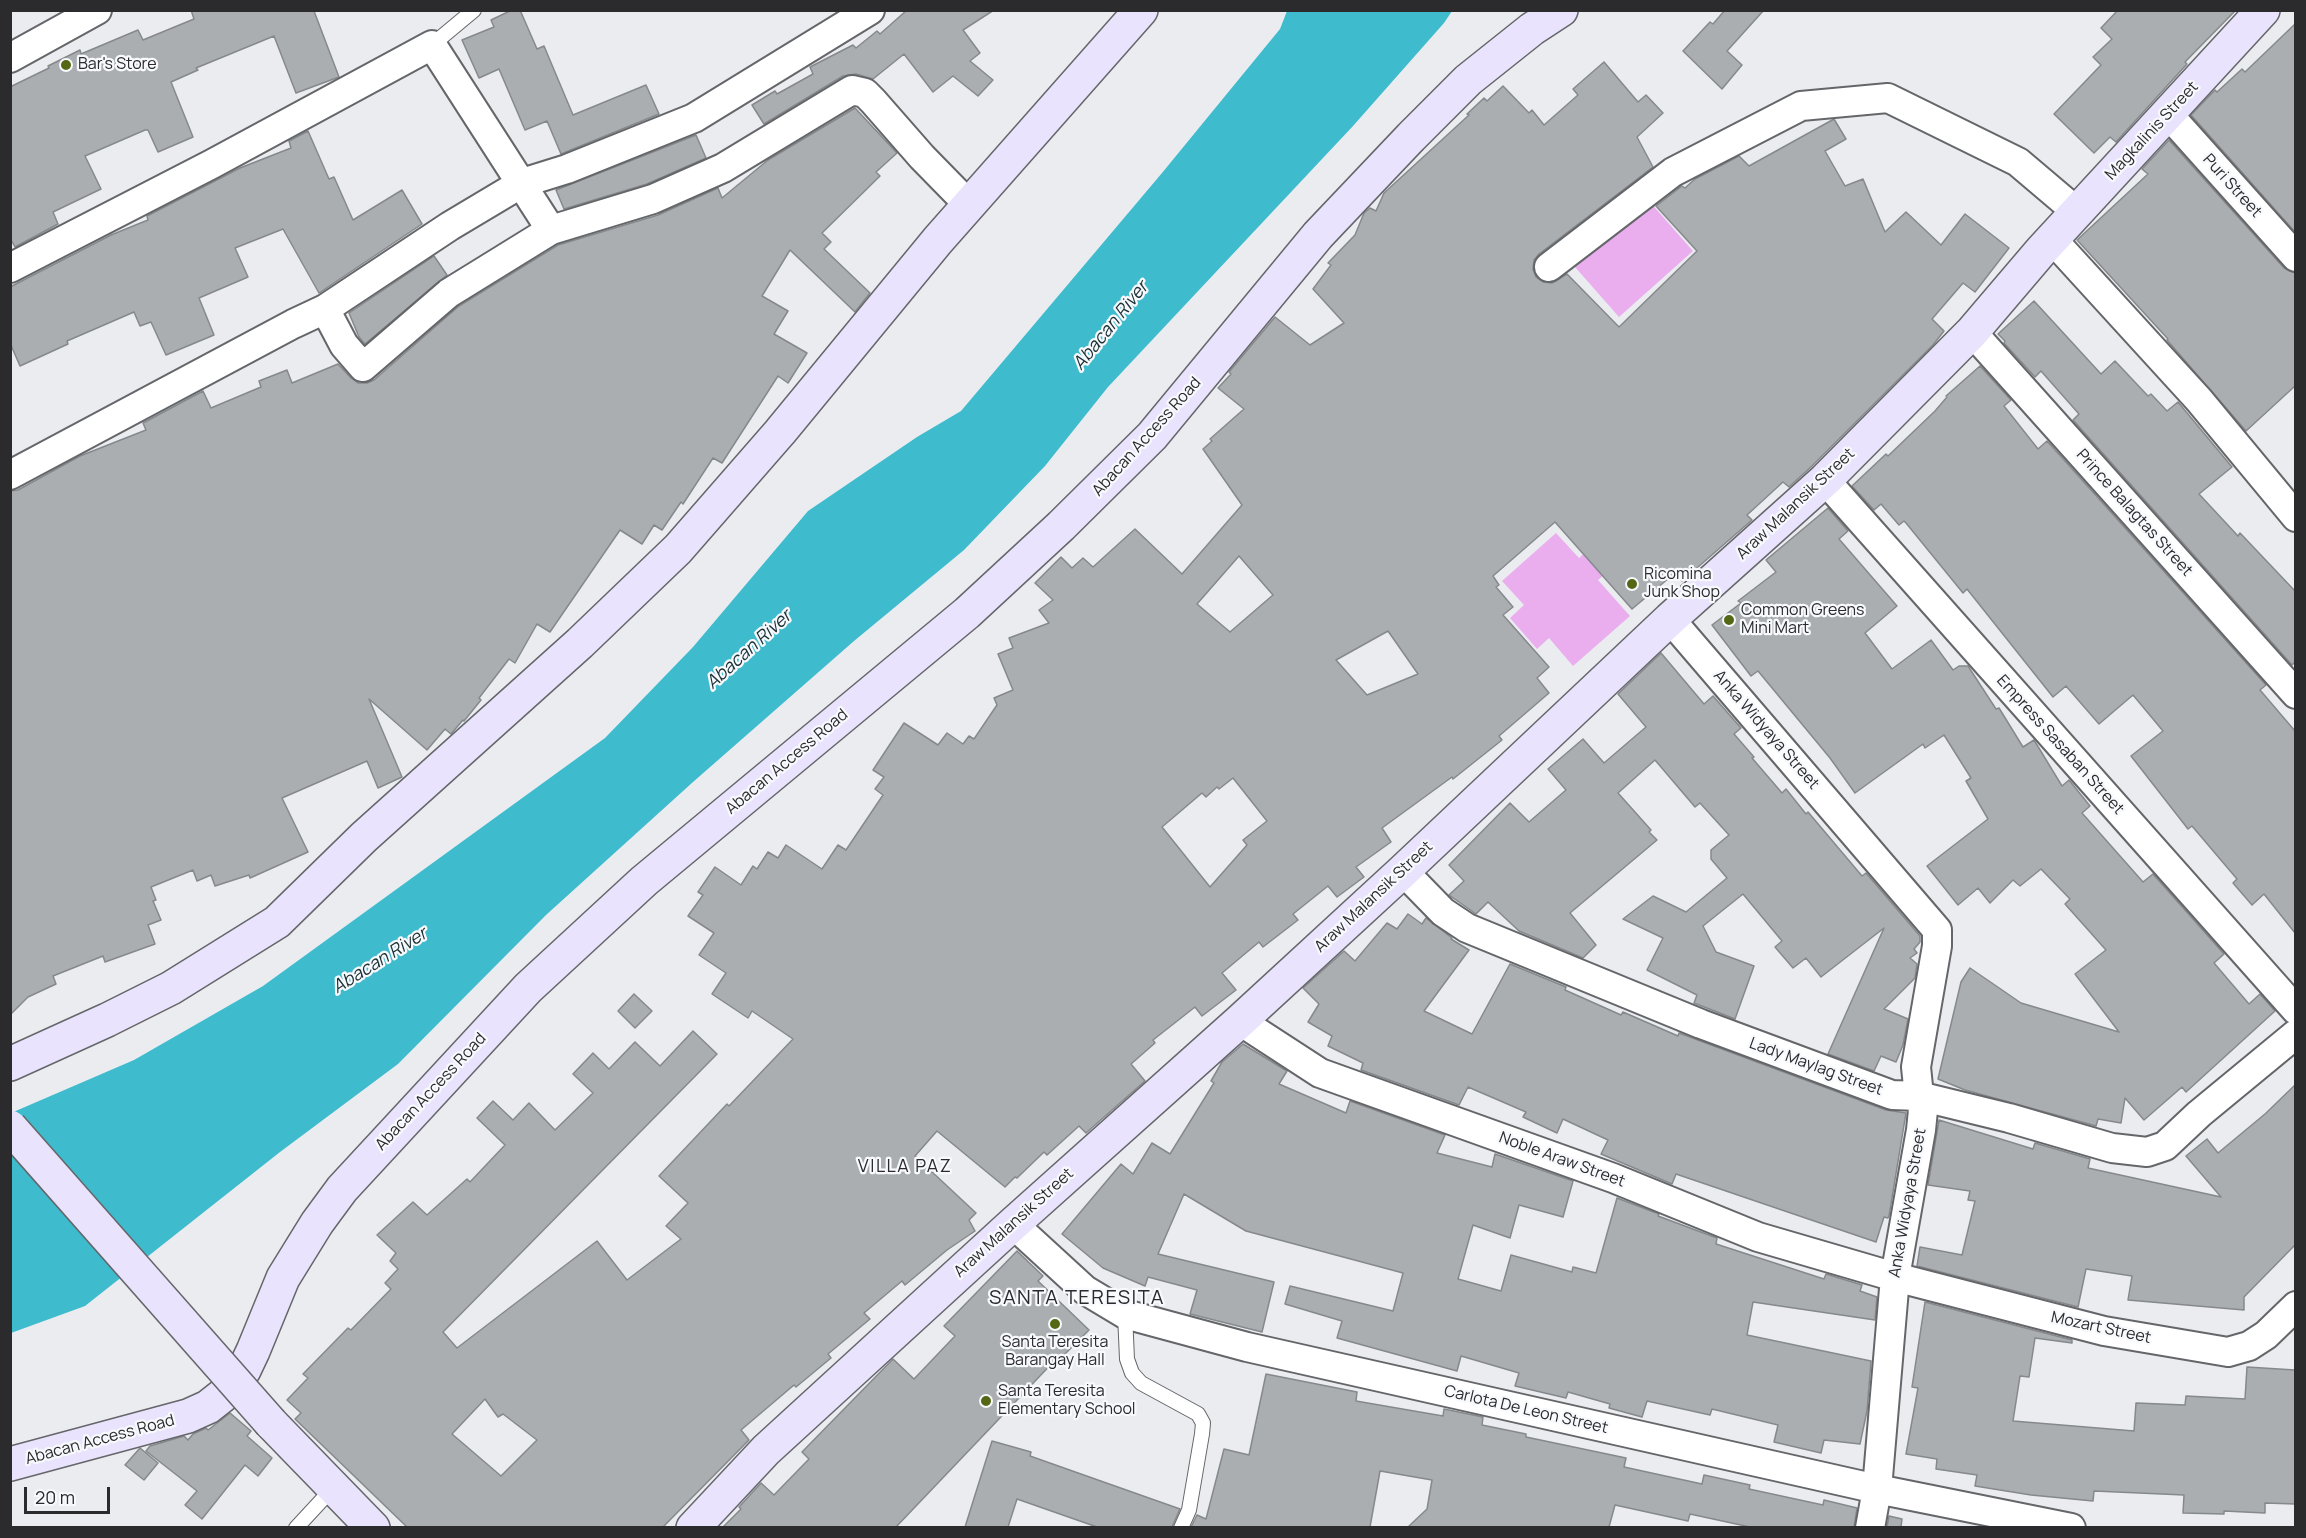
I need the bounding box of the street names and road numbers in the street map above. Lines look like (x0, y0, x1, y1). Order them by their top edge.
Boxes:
street label: Magkalinis Street (2101, 78, 2203, 184)
street label: Puri Street (2198, 150, 2266, 222)
street label: Abacan Access Road (1088, 374, 1206, 500)
street label: Araw Malansik Street (1733, 444, 1859, 564)
street label: Prince Balagtas Street (2072, 445, 2196, 581)
street label: Anka Widyaya Street (1709, 667, 1823, 793)
street label: Empress Sasaban Street (1992, 671, 2128, 819)
street label: Abacan Access Road (722, 705, 852, 819)
street label: Araw Malansik Street (1311, 837, 1437, 957)
street label: Abacan Access Road (372, 1029, 490, 1155)
street label: Lady Maylag Street (1747, 1034, 1885, 1100)
street label: Anka Widyaya Street (1885, 1127, 1931, 1279)
street label: Noble Araw Street (1496, 1128, 1628, 1192)
street label: Araw Malansik Street (950, 1164, 1078, 1282)
street label: Mozart Street (2049, 1308, 2153, 1348)
street label: Carlota De Leon Street (1442, 1382, 1610, 1438)
street label: Abacan Access Road (23, 1411, 177, 1469)

